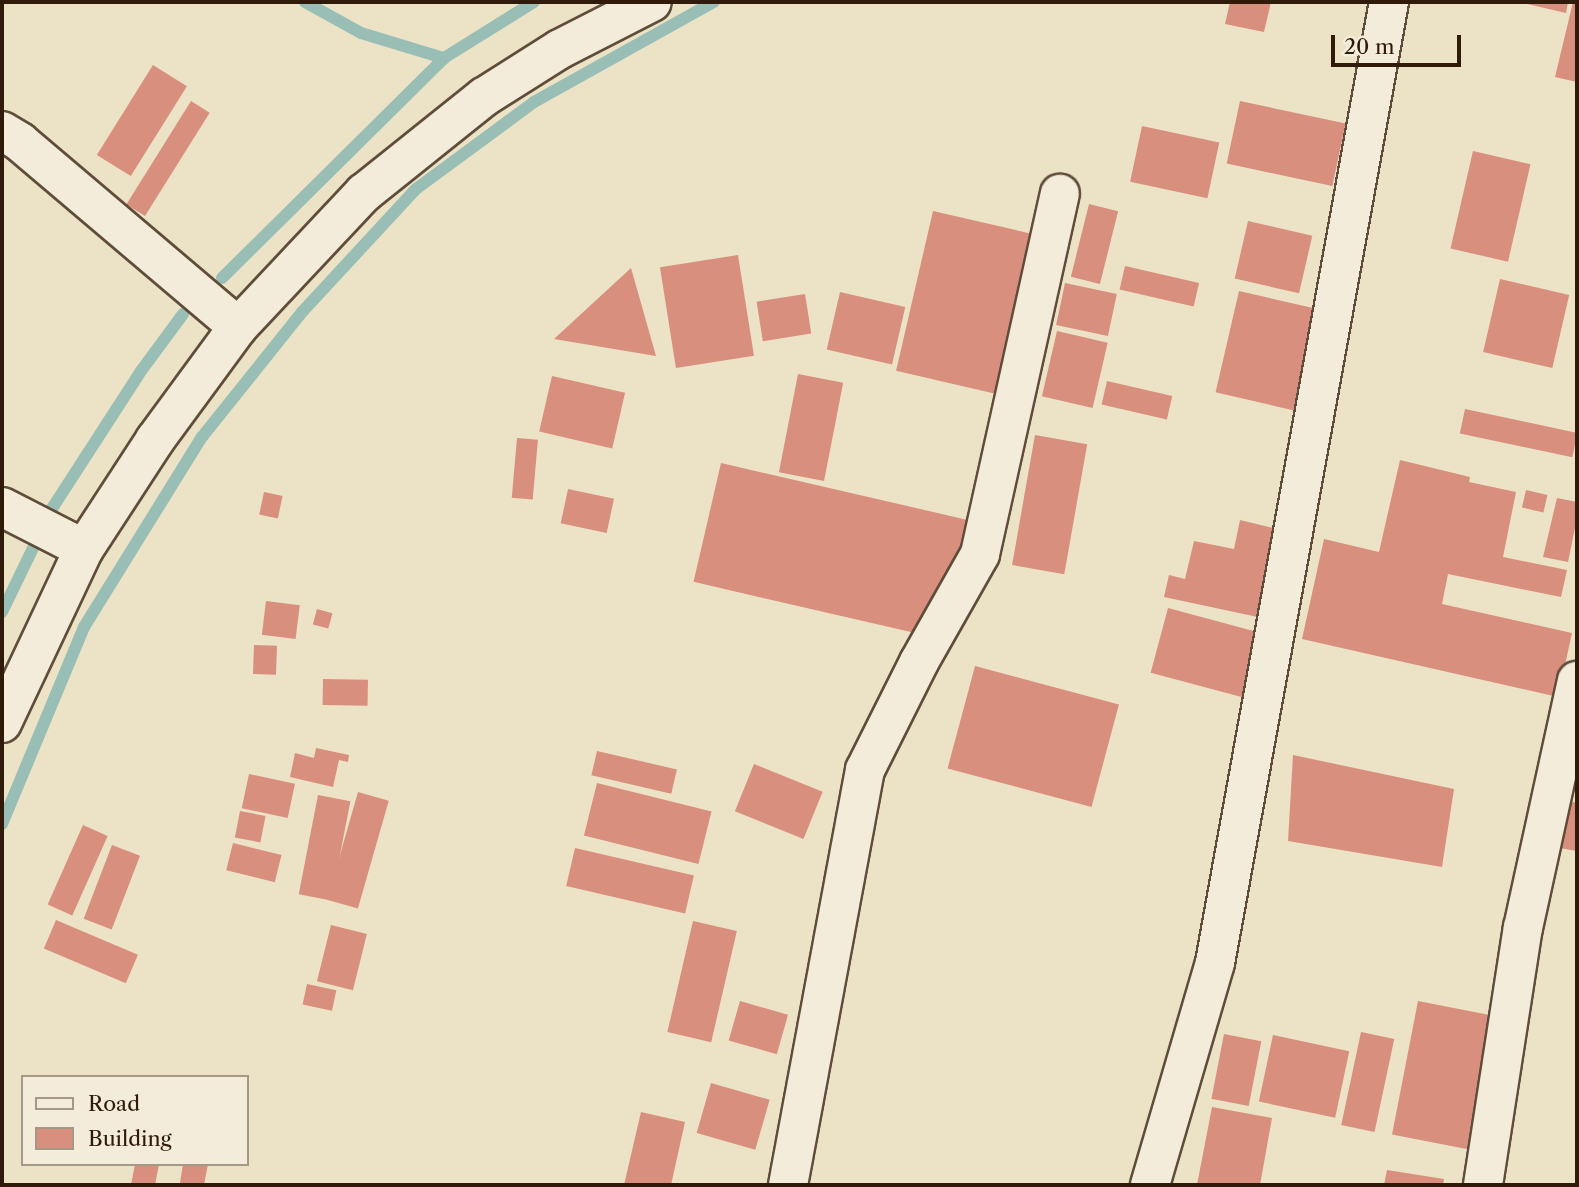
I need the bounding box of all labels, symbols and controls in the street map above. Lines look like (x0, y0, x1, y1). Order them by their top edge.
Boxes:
scale bar (1334, 21, 1464, 65)
text: 20 m (1344, 34, 1395, 59)
legend (21, 1075, 248, 1166)
text: Road (88, 1091, 140, 1116)
text: Building (88, 1126, 172, 1151)

